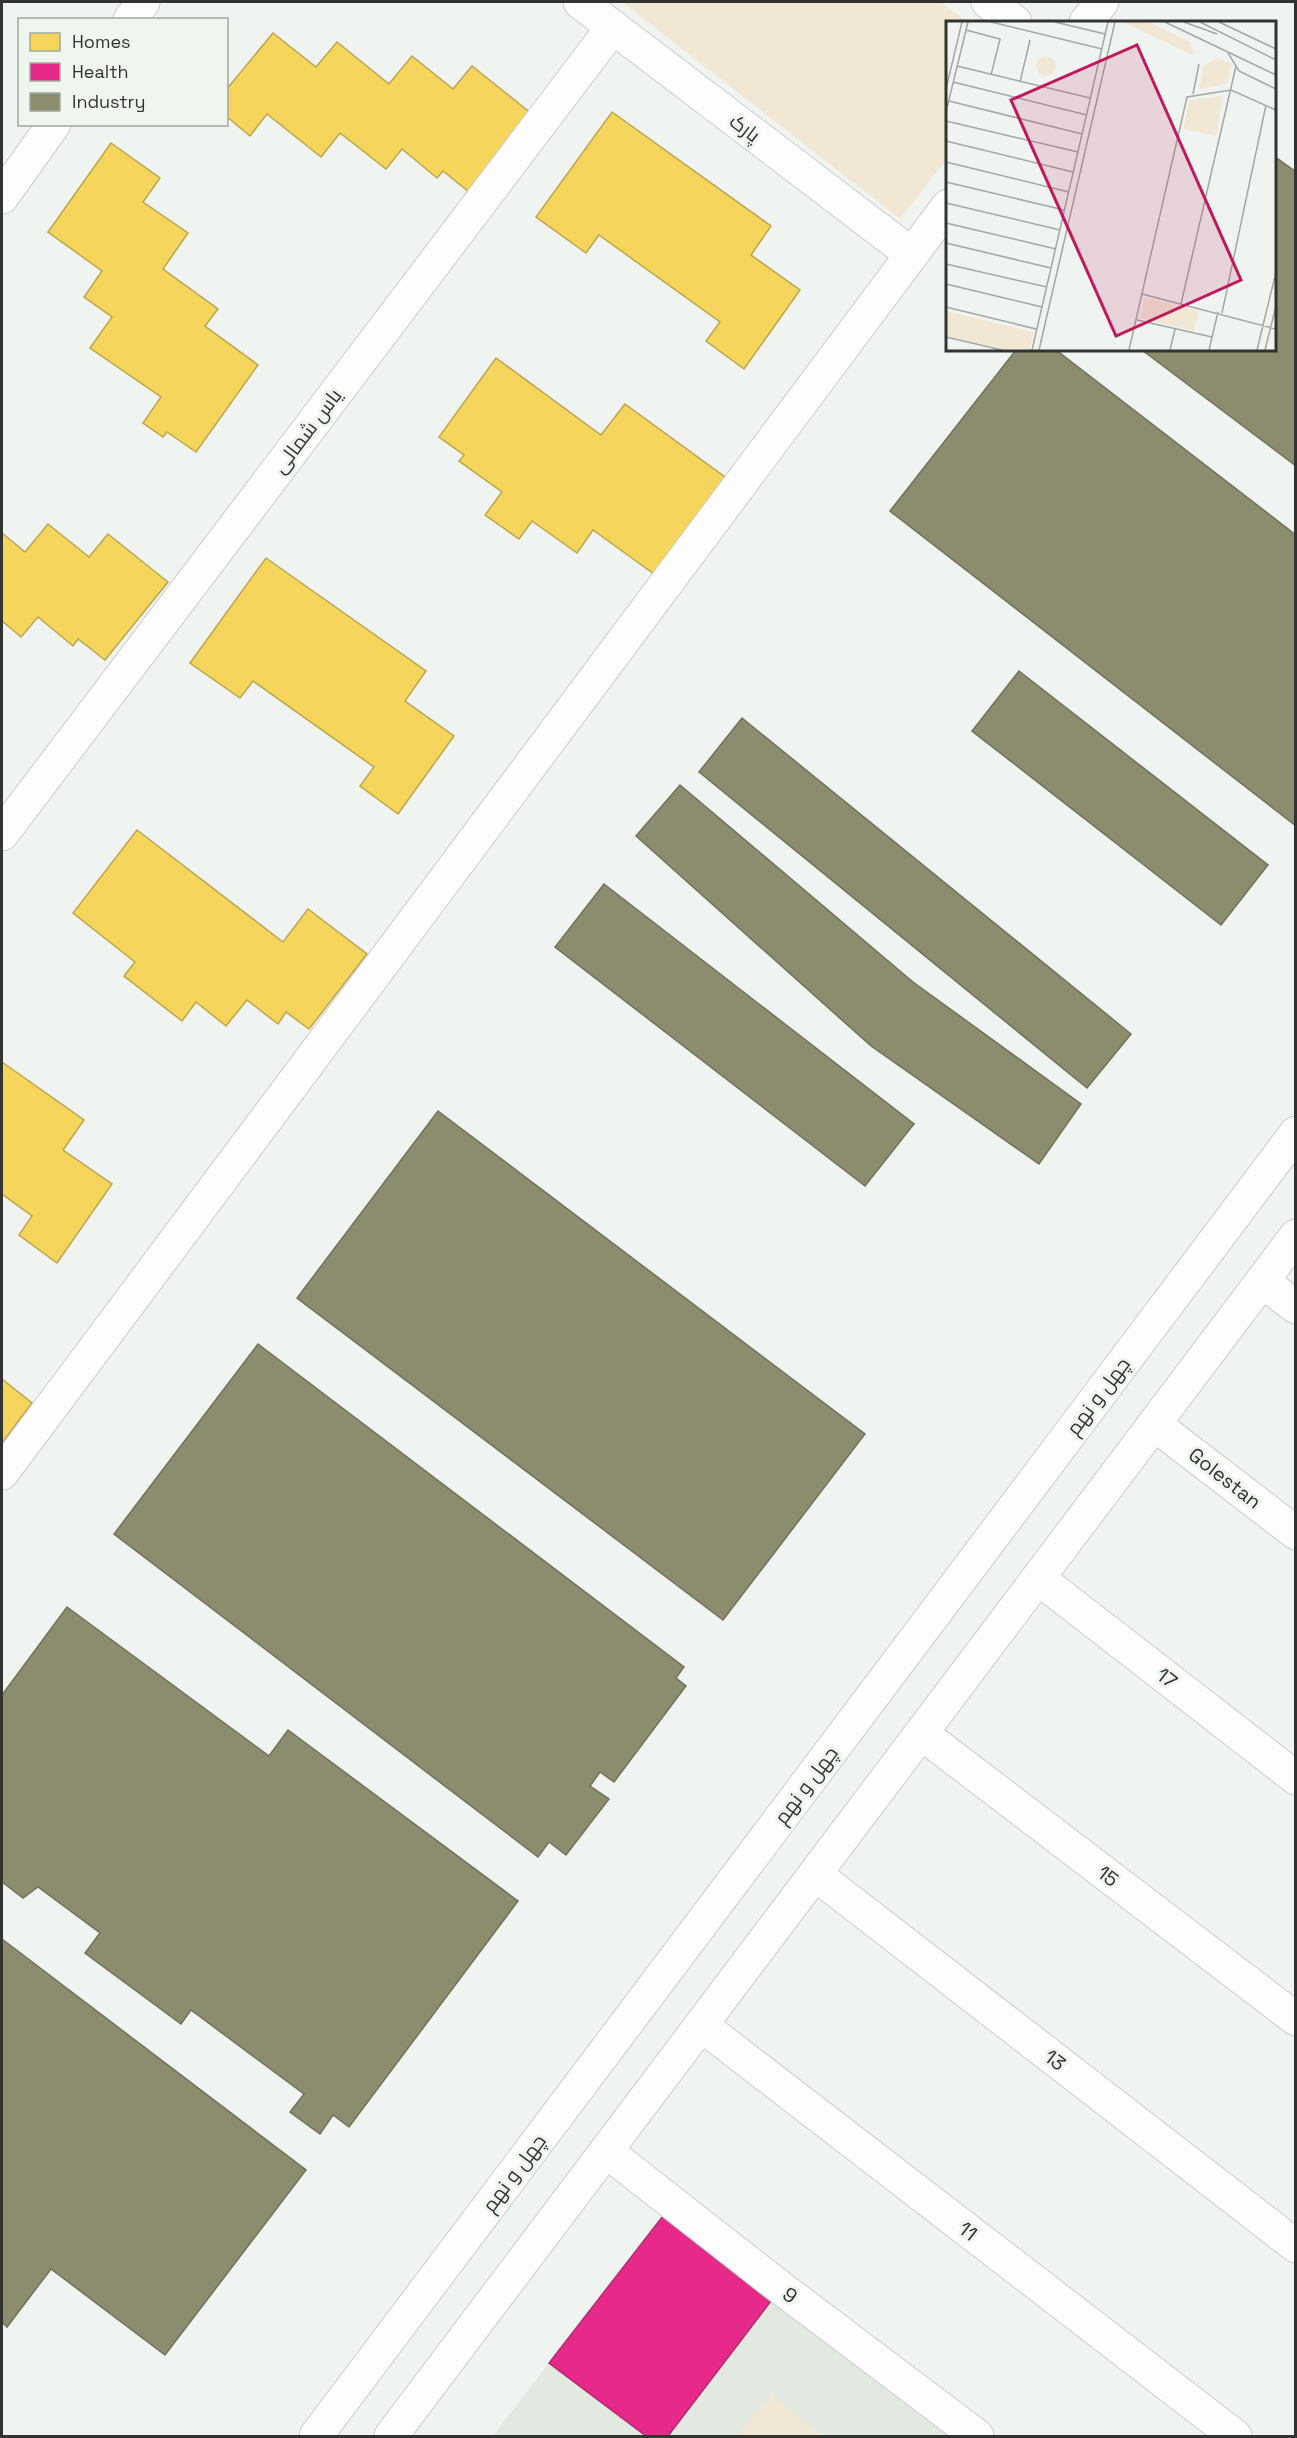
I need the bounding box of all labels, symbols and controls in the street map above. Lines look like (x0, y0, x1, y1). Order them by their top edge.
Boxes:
legend (18, 18, 228, 126)
inset map (946, 21, 1276, 351)
text: Homes (72, 30, 131, 53)
text: Health (72, 60, 129, 83)
text: Industry (72, 90, 145, 113)
street label: پارک (724, 108, 766, 148)
street label: یاس شمالی (267, 383, 348, 479)
street label: چهل و نهم (1060, 1352, 1137, 1441)
street label: Golestan (1183, 1441, 1267, 1515)
street label: 17 (1151, 1662, 1183, 1694)
street label: چهل و نهم (768, 1741, 845, 1830)
street label: 15 (1092, 1859, 1124, 1893)
street label: 13 (1039, 2043, 1071, 2077)
street label: چهل و نهم (476, 2129, 553, 2218)
street label: 11 (953, 2216, 983, 2246)
street label: 9 (777, 2281, 803, 2309)

